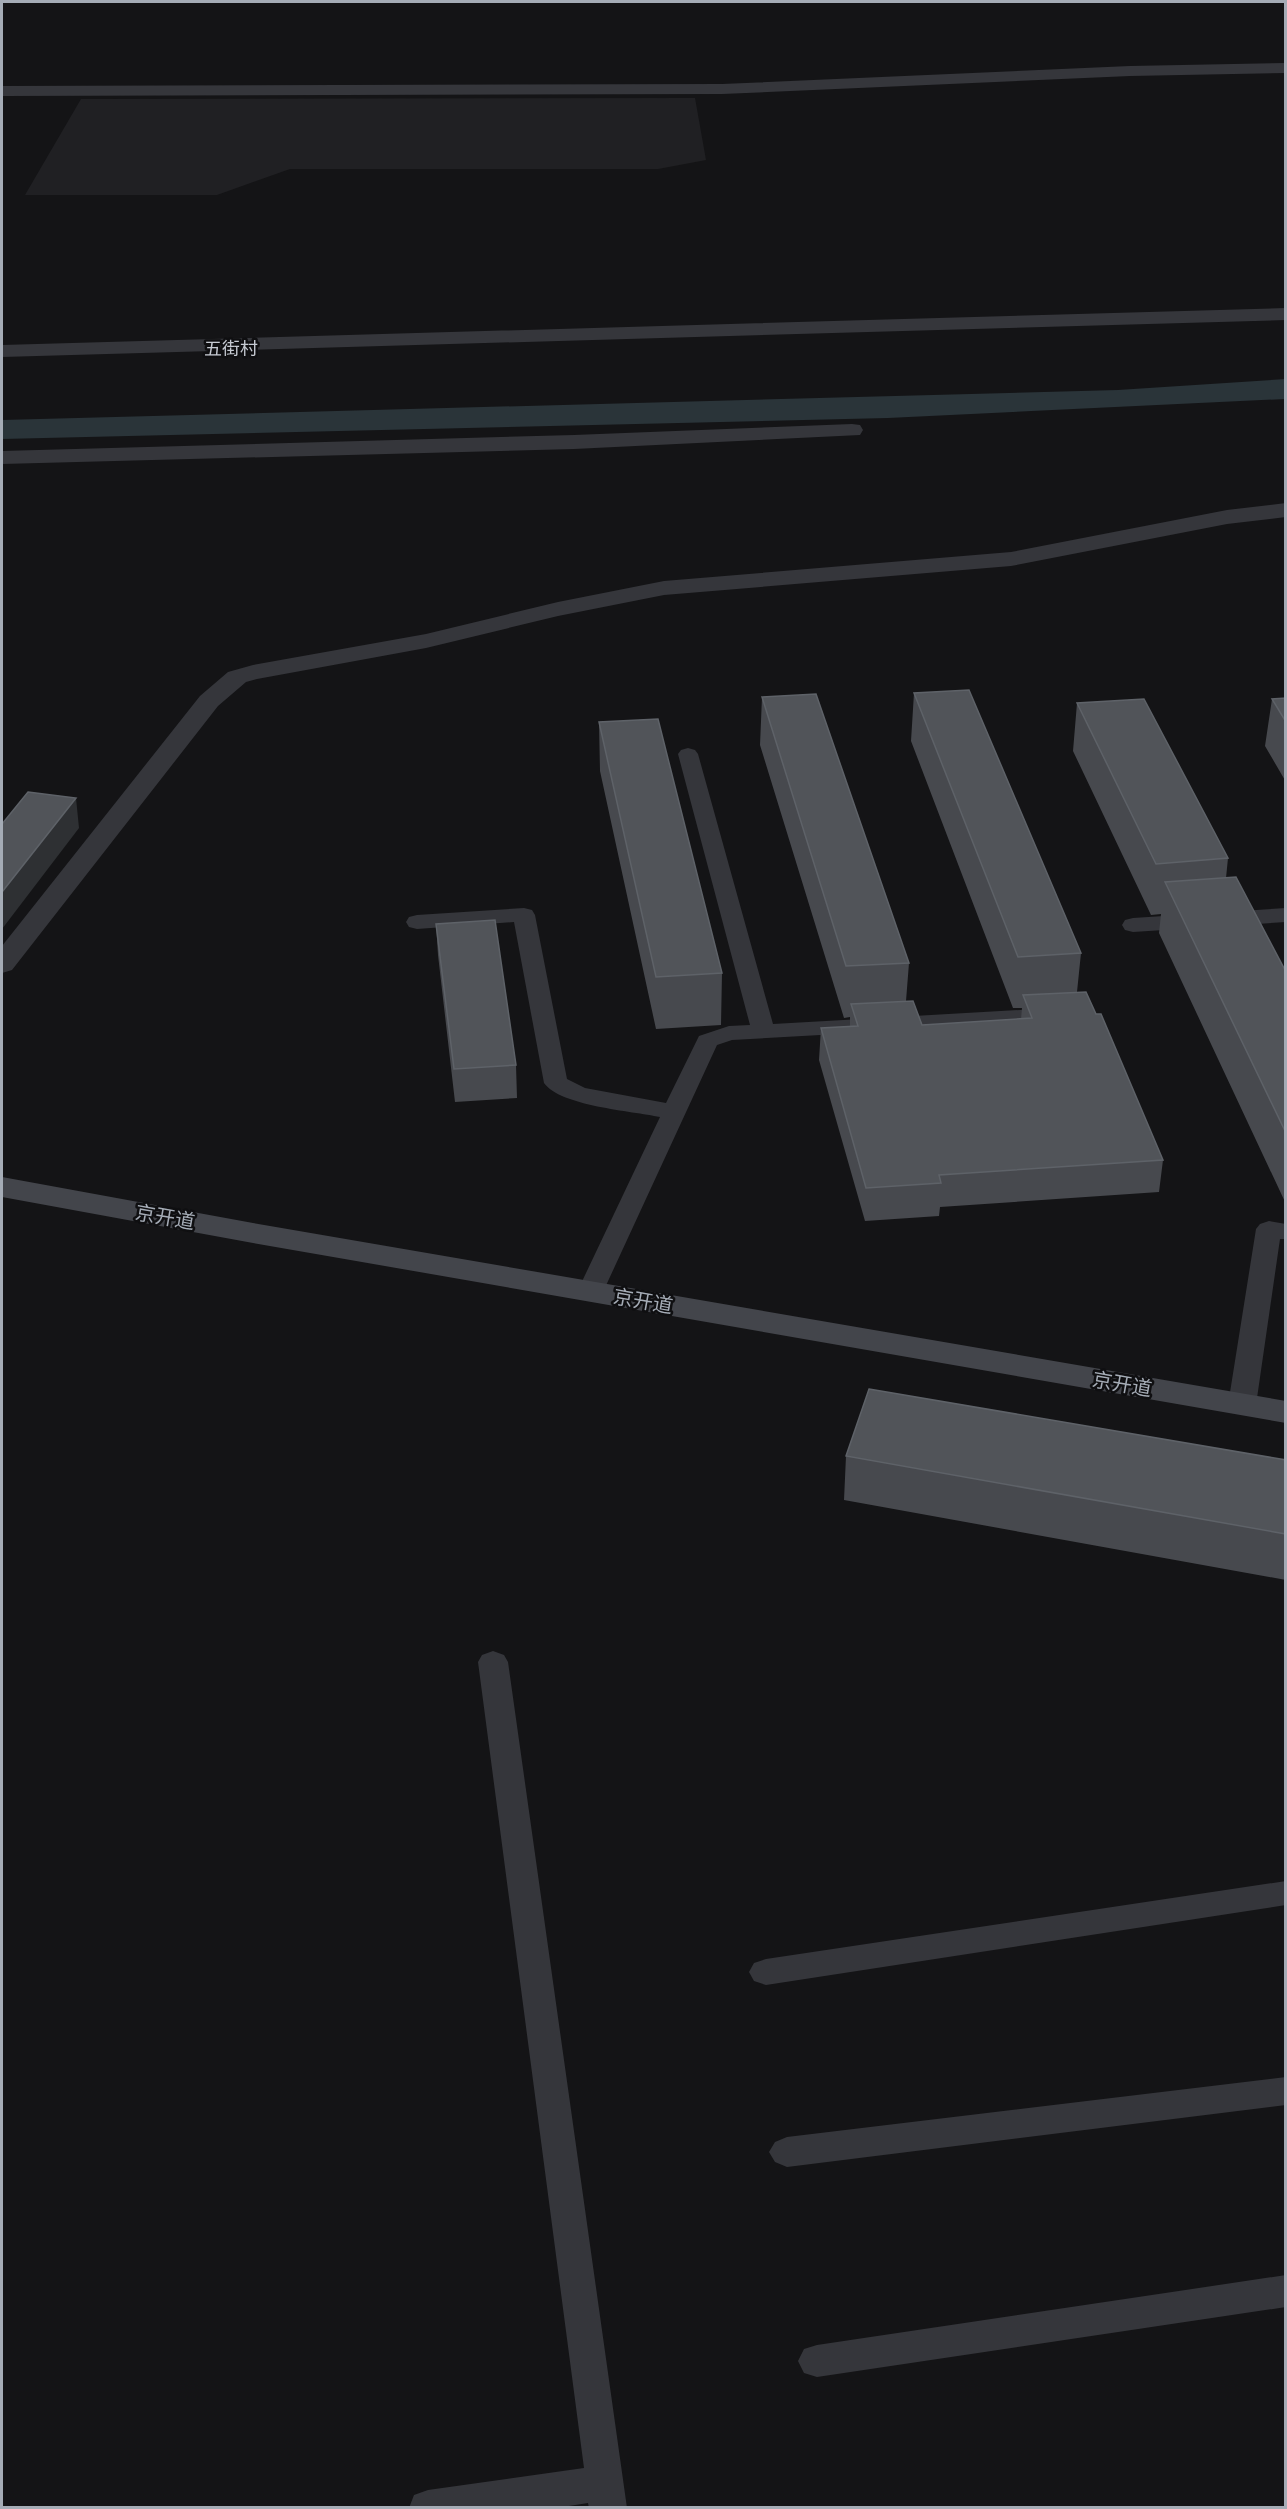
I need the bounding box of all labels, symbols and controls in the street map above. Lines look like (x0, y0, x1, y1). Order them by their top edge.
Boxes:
district label: 五街村 (204, 338, 258, 359)
street label: 京开道 (133, 1200, 197, 1234)
street label: 京开道 (611, 1284, 675, 1318)
street label: 京开道 (1090, 1367, 1154, 1401)

